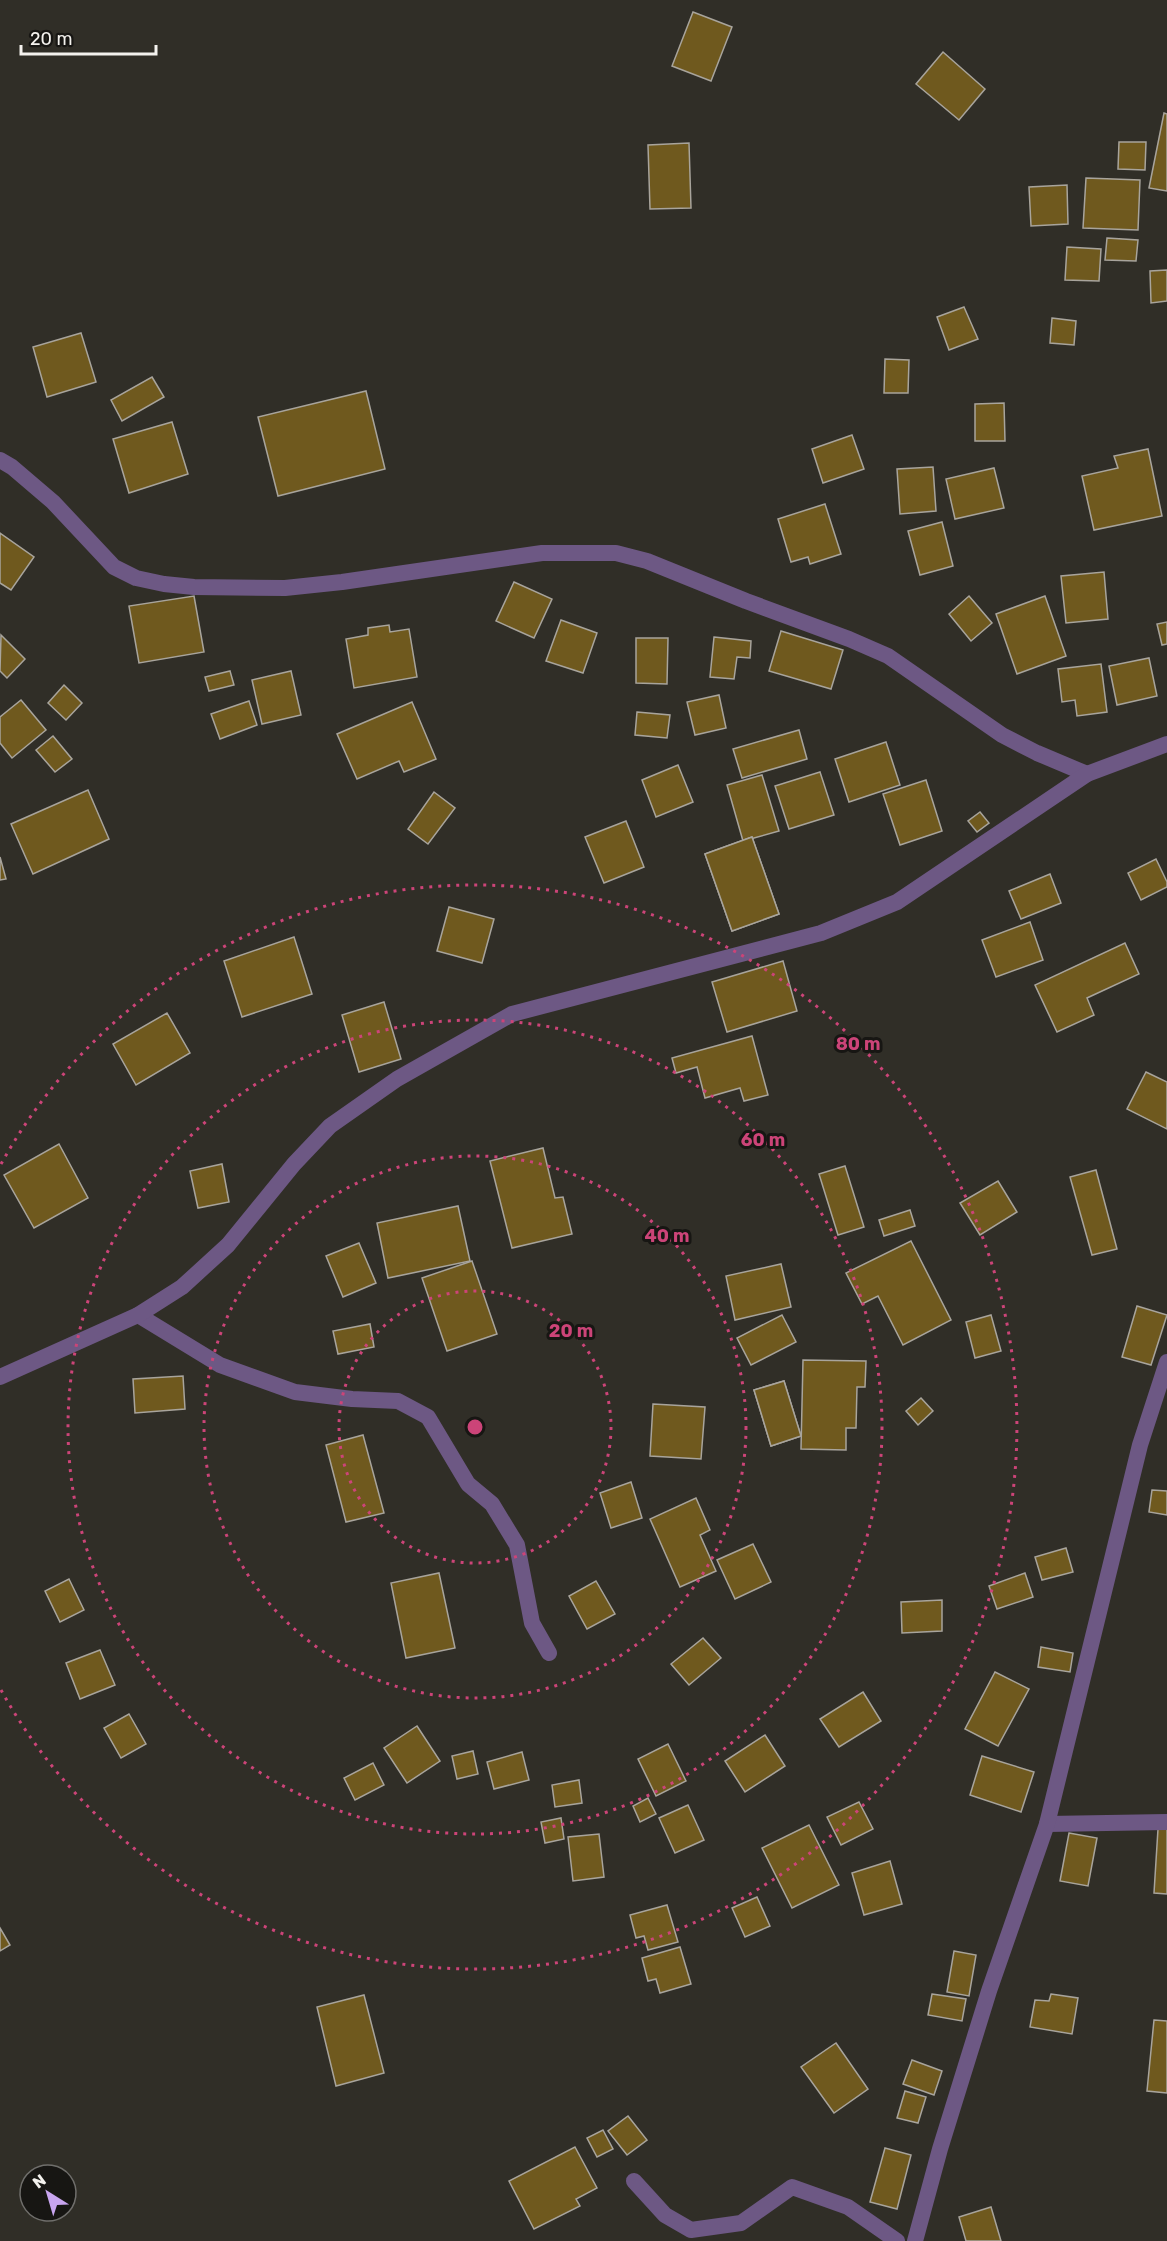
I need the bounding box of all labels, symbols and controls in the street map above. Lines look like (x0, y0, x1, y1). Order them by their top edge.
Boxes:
scale bar (21, 18, 156, 56)
text: 20 m (30, 28, 72, 50)
text: 80 m (836, 1033, 880, 1055)
text: 60 m (741, 1129, 785, 1151)
text: 40 m (645, 1225, 689, 1247)
text: 20 m (549, 1320, 593, 1342)
centre of rings (465, 1417, 485, 1437)
north arrow (18, 2163, 78, 2223)
text: N (29, 2170, 50, 2192)

